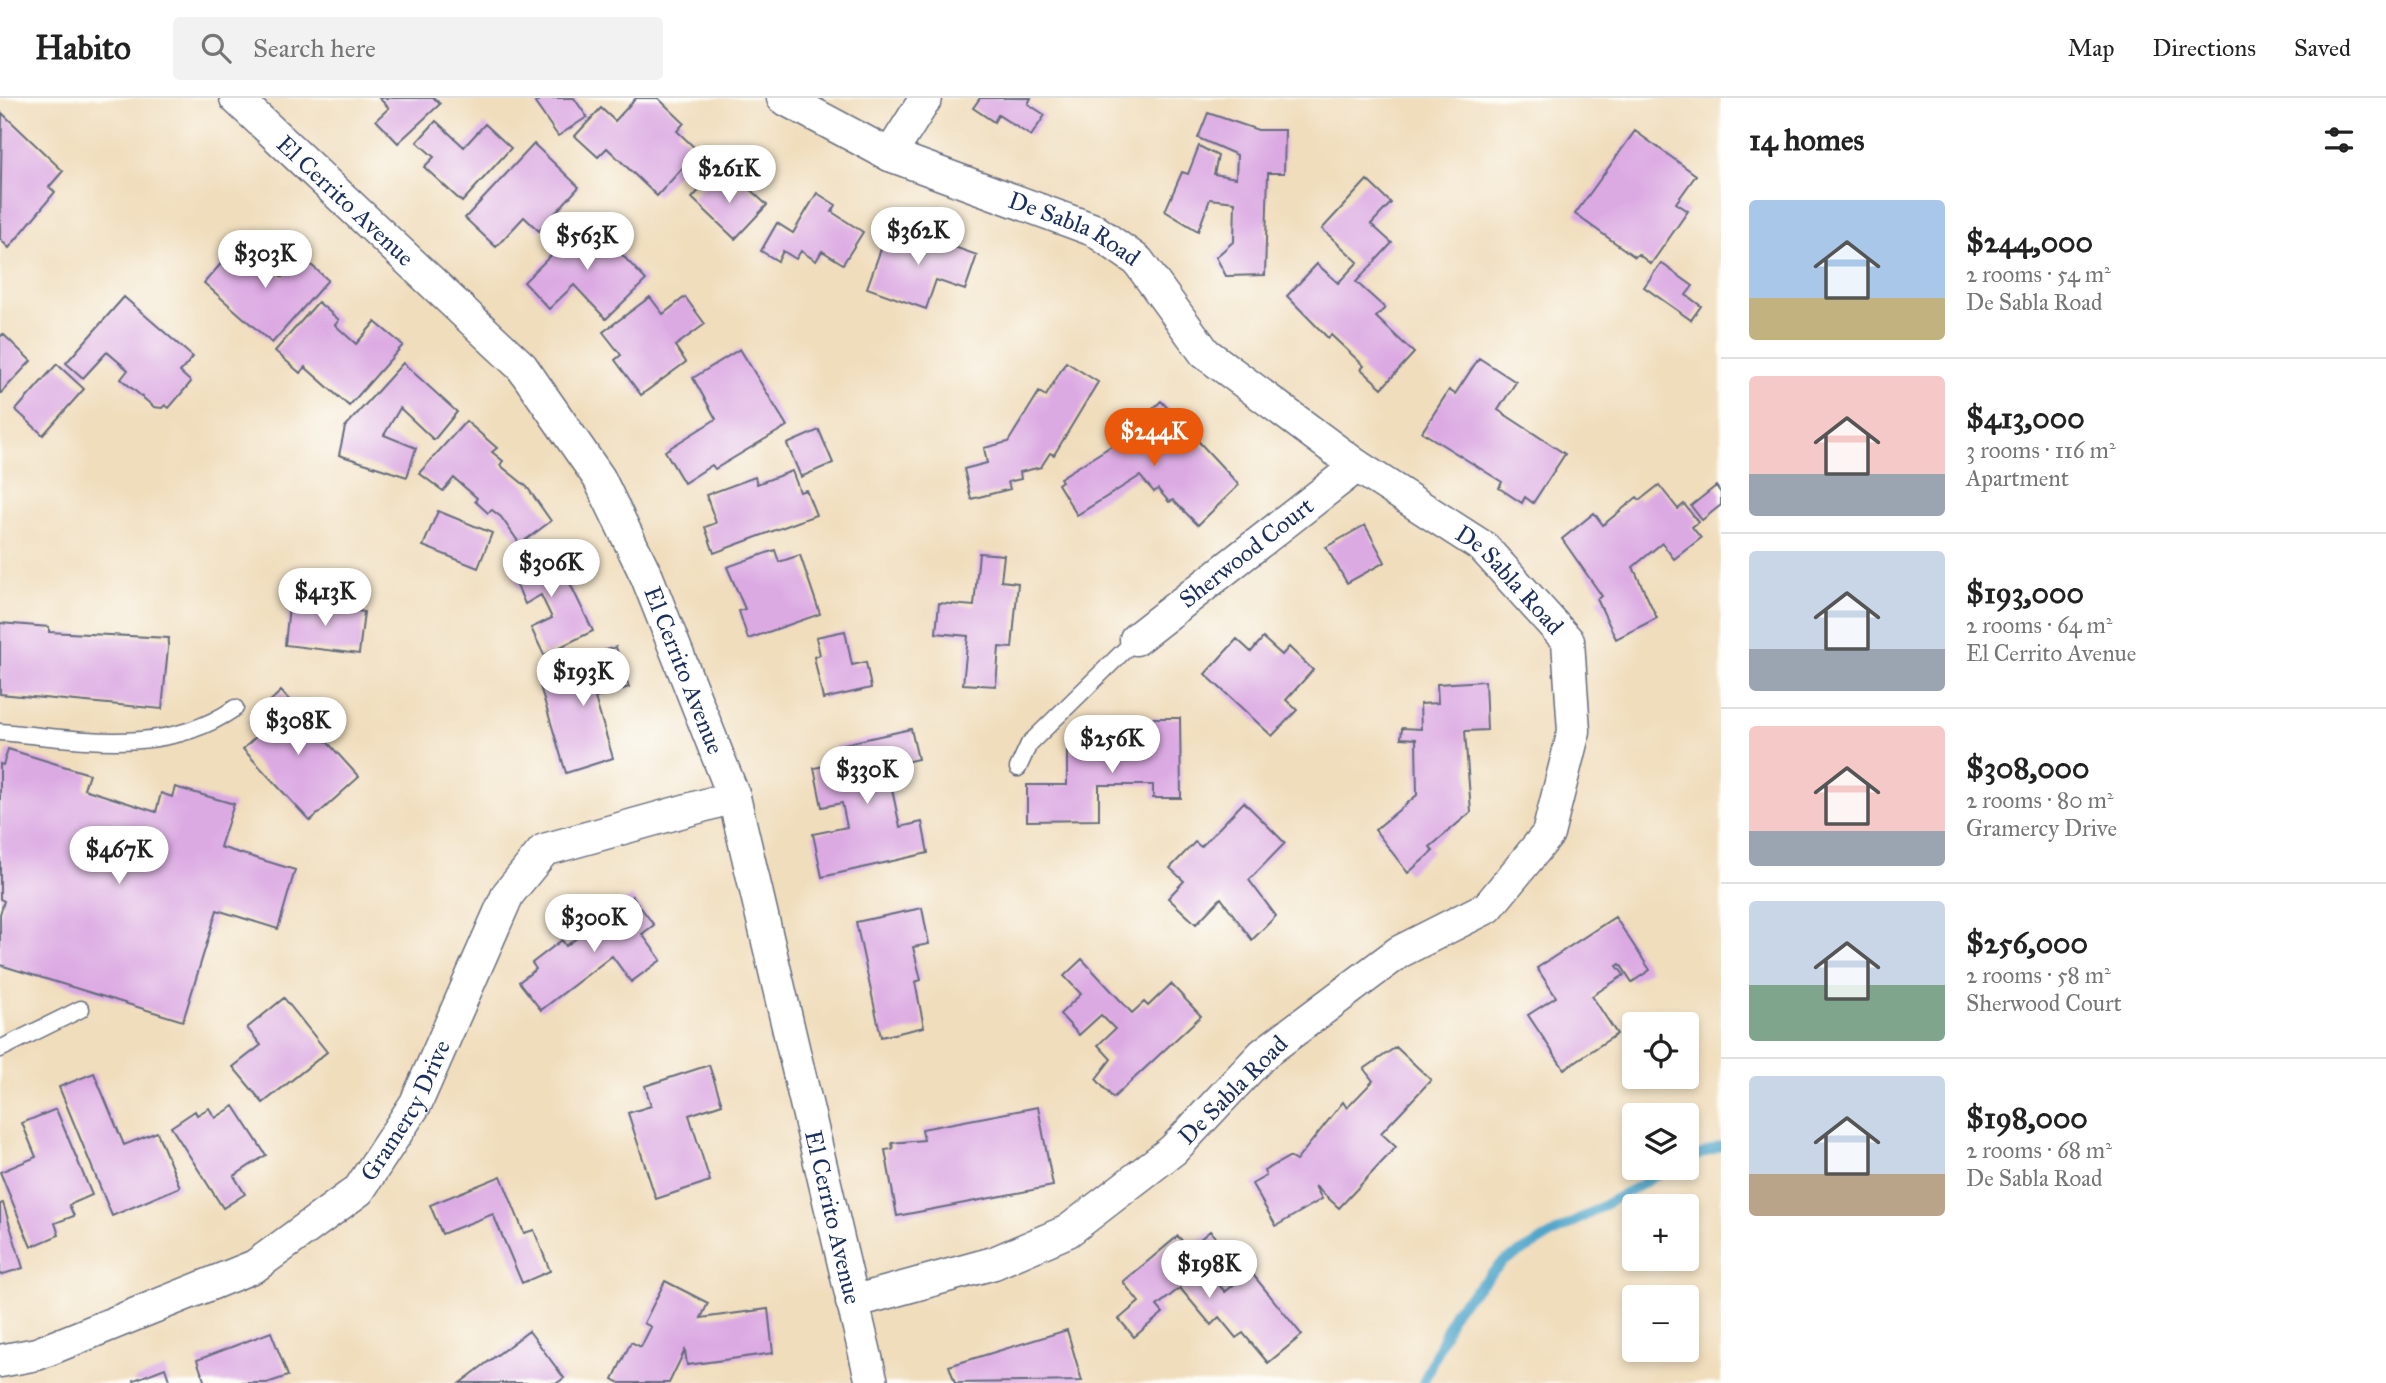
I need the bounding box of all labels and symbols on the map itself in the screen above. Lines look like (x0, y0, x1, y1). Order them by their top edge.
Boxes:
street label: El Cerrito Avenue (270, 129, 420, 273)
pin: $261K (680, 146, 778, 205)
street label: De Sabla Road (1004, 185, 1146, 273)
pin: $362K (869, 208, 967, 267)
pin: $563K (538, 212, 636, 272)
pin: $303K (216, 230, 314, 290)
pin: $244K (1105, 408, 1203, 468)
street label: Sherwood Court (1173, 490, 1320, 615)
street label: De Sabla Road (1450, 518, 1570, 641)
pin: $306K (502, 540, 600, 599)
pin: $413K (276, 568, 374, 628)
street label: El Cerrito Avenue (637, 582, 731, 758)
pin: $193K (534, 648, 632, 708)
pin: $308K (249, 698, 347, 757)
pin: $256K (1063, 716, 1161, 775)
pin: $330K (818, 746, 916, 806)
pin: $467K (70, 826, 168, 886)
pin: $300K (545, 894, 643, 954)
street label: De Sabla Road (1172, 1029, 1294, 1151)
street label: Gramercy Drive (354, 1035, 457, 1187)
street label: El Cerrito Avenue (798, 1127, 868, 1307)
pin: $198K (1160, 1240, 1258, 1300)

